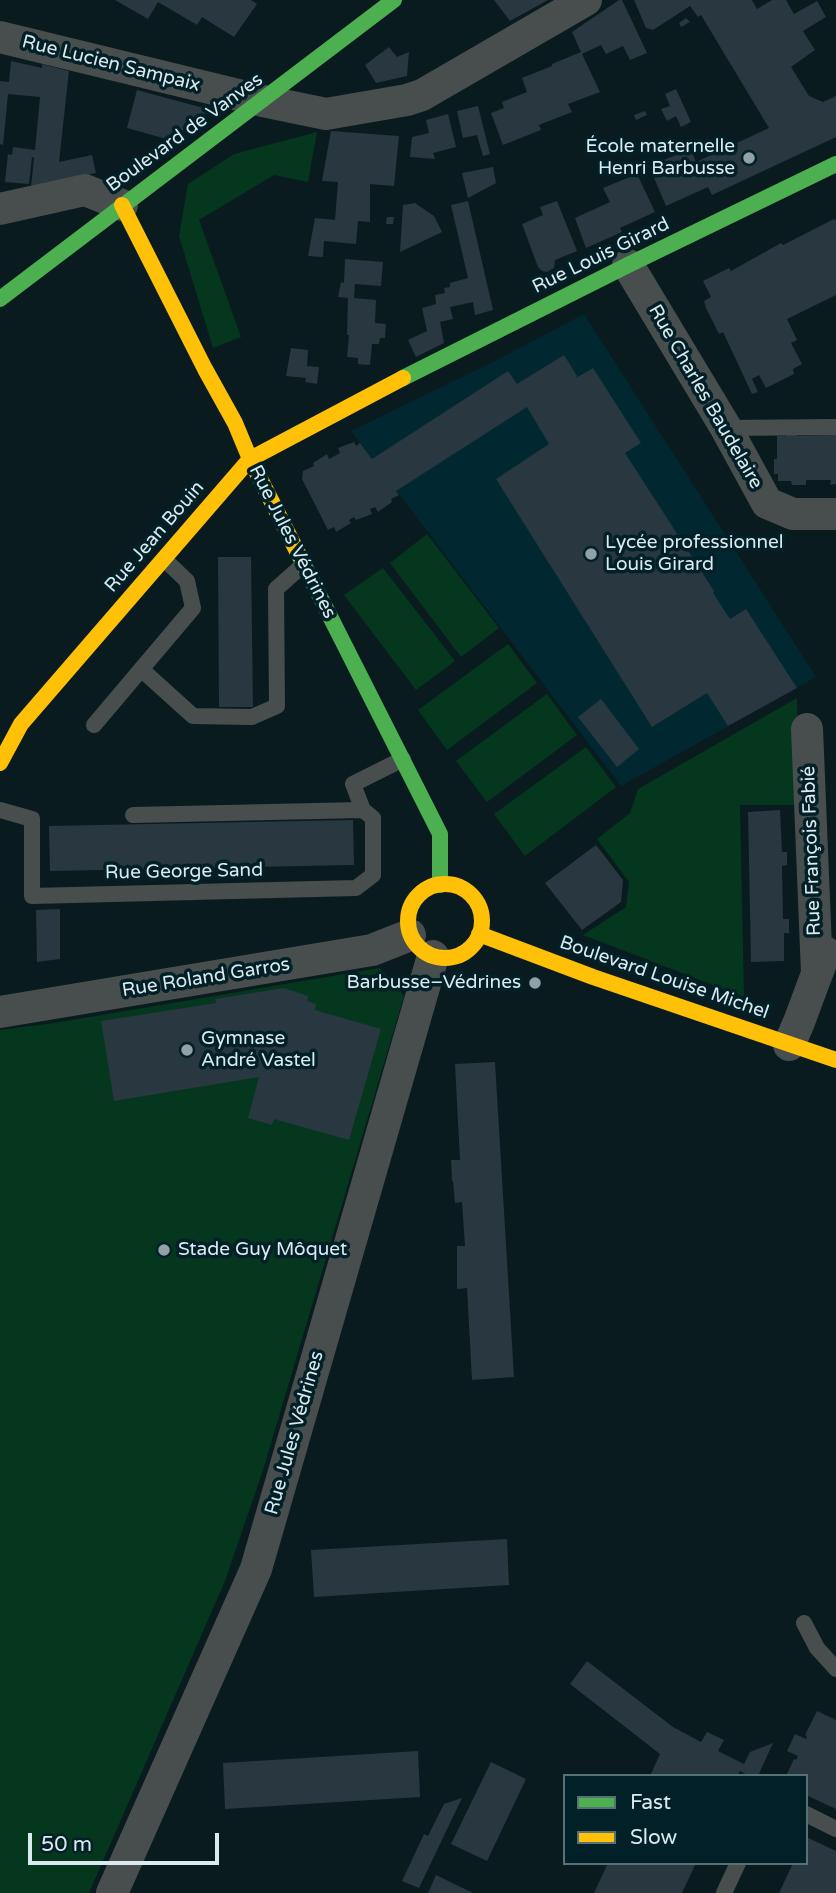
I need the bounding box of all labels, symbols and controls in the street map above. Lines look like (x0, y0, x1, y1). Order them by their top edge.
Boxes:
street label: Rue Lucien Sampaix (19, 31, 203, 97)
street label: Boulevard de Vanves (102, 69, 268, 197)
place label: École maternelle Henri Barbusse (586, 136, 735, 180)
marker: École maternelle Henri Barbusse (741, 150, 757, 166)
street label: Rue Louis Girard (529, 213, 673, 299)
street label: Rue Charles Baudelaire (643, 301, 767, 493)
street label: Rue Jules Védrines (243, 461, 341, 623)
street label: Rue Jean Bouin (100, 477, 210, 597)
place label: Lycée professionnel Louis Girard (605, 532, 784, 576)
marker: Lycée professionnel Louis Girard (583, 546, 599, 562)
street label: Rue François Fabié (798, 766, 826, 936)
street label: Rue George Sand (105, 859, 263, 885)
street label: Boulevard Louise Michel (556, 931, 772, 1025)
street label: Rue Roland Garros (120, 953, 292, 1003)
place label: Barbusse–Védrines (347, 972, 521, 994)
marker: Barbusse–Védrines (527, 975, 543, 991)
place label: Gymnase André Vastel (201, 1028, 316, 1072)
marker: Gymnase André Vastel (179, 1042, 195, 1058)
place label: Stade Guy Môquet (178, 1239, 347, 1261)
marker: Stade Guy Môquet (156, 1242, 172, 1258)
street label: Rue Jules Védrines (261, 1349, 329, 1517)
legend (563, 1774, 808, 1865)
text: Fast (630, 1790, 671, 1815)
scale bar (32, 1820, 222, 1864)
text: Slow (630, 1825, 677, 1850)
text: 50 m (41, 1832, 92, 1857)

